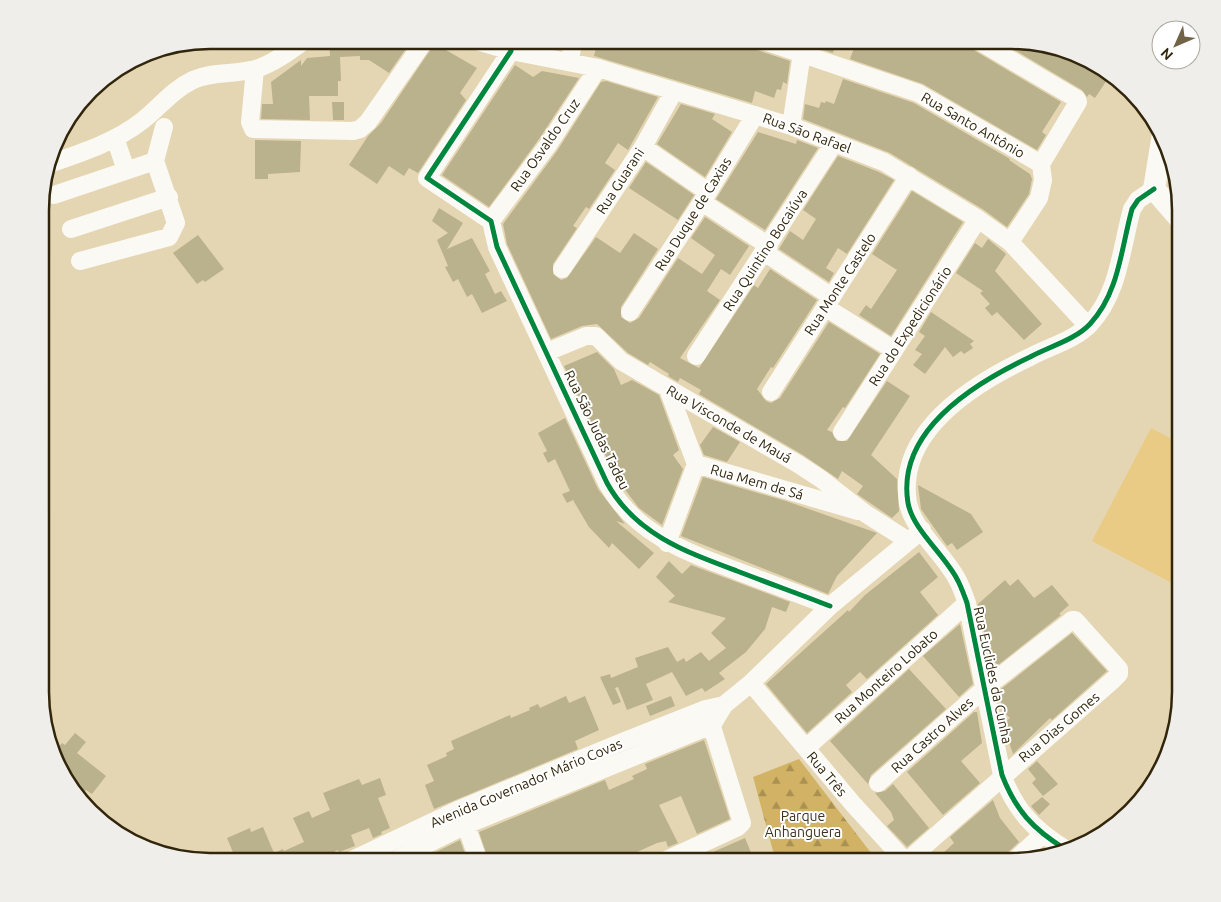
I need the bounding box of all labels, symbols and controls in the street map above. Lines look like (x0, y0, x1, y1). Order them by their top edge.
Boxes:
north arrow (1151, 20, 1201, 70)
text: N (1157, 45, 1176, 64)
street label: Rua Santo Antônio (918, 89, 1028, 161)
street label: Rua Osvaldo Cruz (507, 95, 583, 195)
street label: Rua São Rafael (761, 110, 854, 157)
street label: Rua Guarani (593, 145, 647, 217)
street label: Rua Duque de Caxias (652, 154, 734, 274)
street label: Rua Quintino Bocaiúva (720, 186, 810, 314)
street label: Rua Monte Castelo (801, 230, 879, 338)
street label: Rua do Expedicionário (865, 263, 955, 389)
street label: Rua São Judas Tadeu (561, 368, 633, 492)
street label: Rua Visconde de Mauá (664, 382, 794, 466)
street label: Rua Mem de Sá (709, 461, 805, 503)
street label: Rua Euclides da Cunha (971, 605, 1015, 745)
street label: Rua Monteiro Lobato (831, 626, 941, 726)
street label: Rua Dias Gomes (1015, 689, 1103, 765)
street label: Rua Castro Alves (888, 694, 976, 776)
street label: Avenida Governador Mário Covas (428, 735, 624, 831)
street label: Rua Três (804, 748, 850, 800)
park label: Parque Anhanguera (765, 808, 841, 840)

